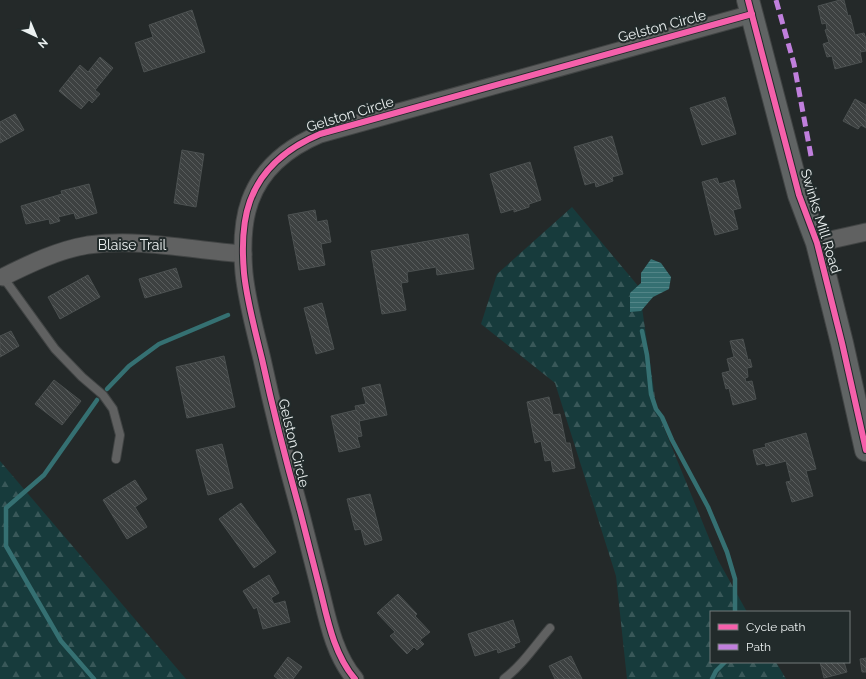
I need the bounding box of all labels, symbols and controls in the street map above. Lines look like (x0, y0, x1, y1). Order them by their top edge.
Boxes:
street label: Gelston Circle (616, 7, 708, 45)
north arrow (16, 16, 56, 56)
text: N (35, 35, 50, 50)
street label: Gelston Circle (304, 93, 396, 135)
street label: Swinks Mill Road (798, 167, 844, 275)
street label: Blaise Trail (98, 237, 166, 253)
street label: Gelston Circle (275, 397, 313, 489)
legend (710, 611, 850, 663)
text: Cycle path (746, 620, 805, 634)
text: Path (746, 640, 771, 654)

